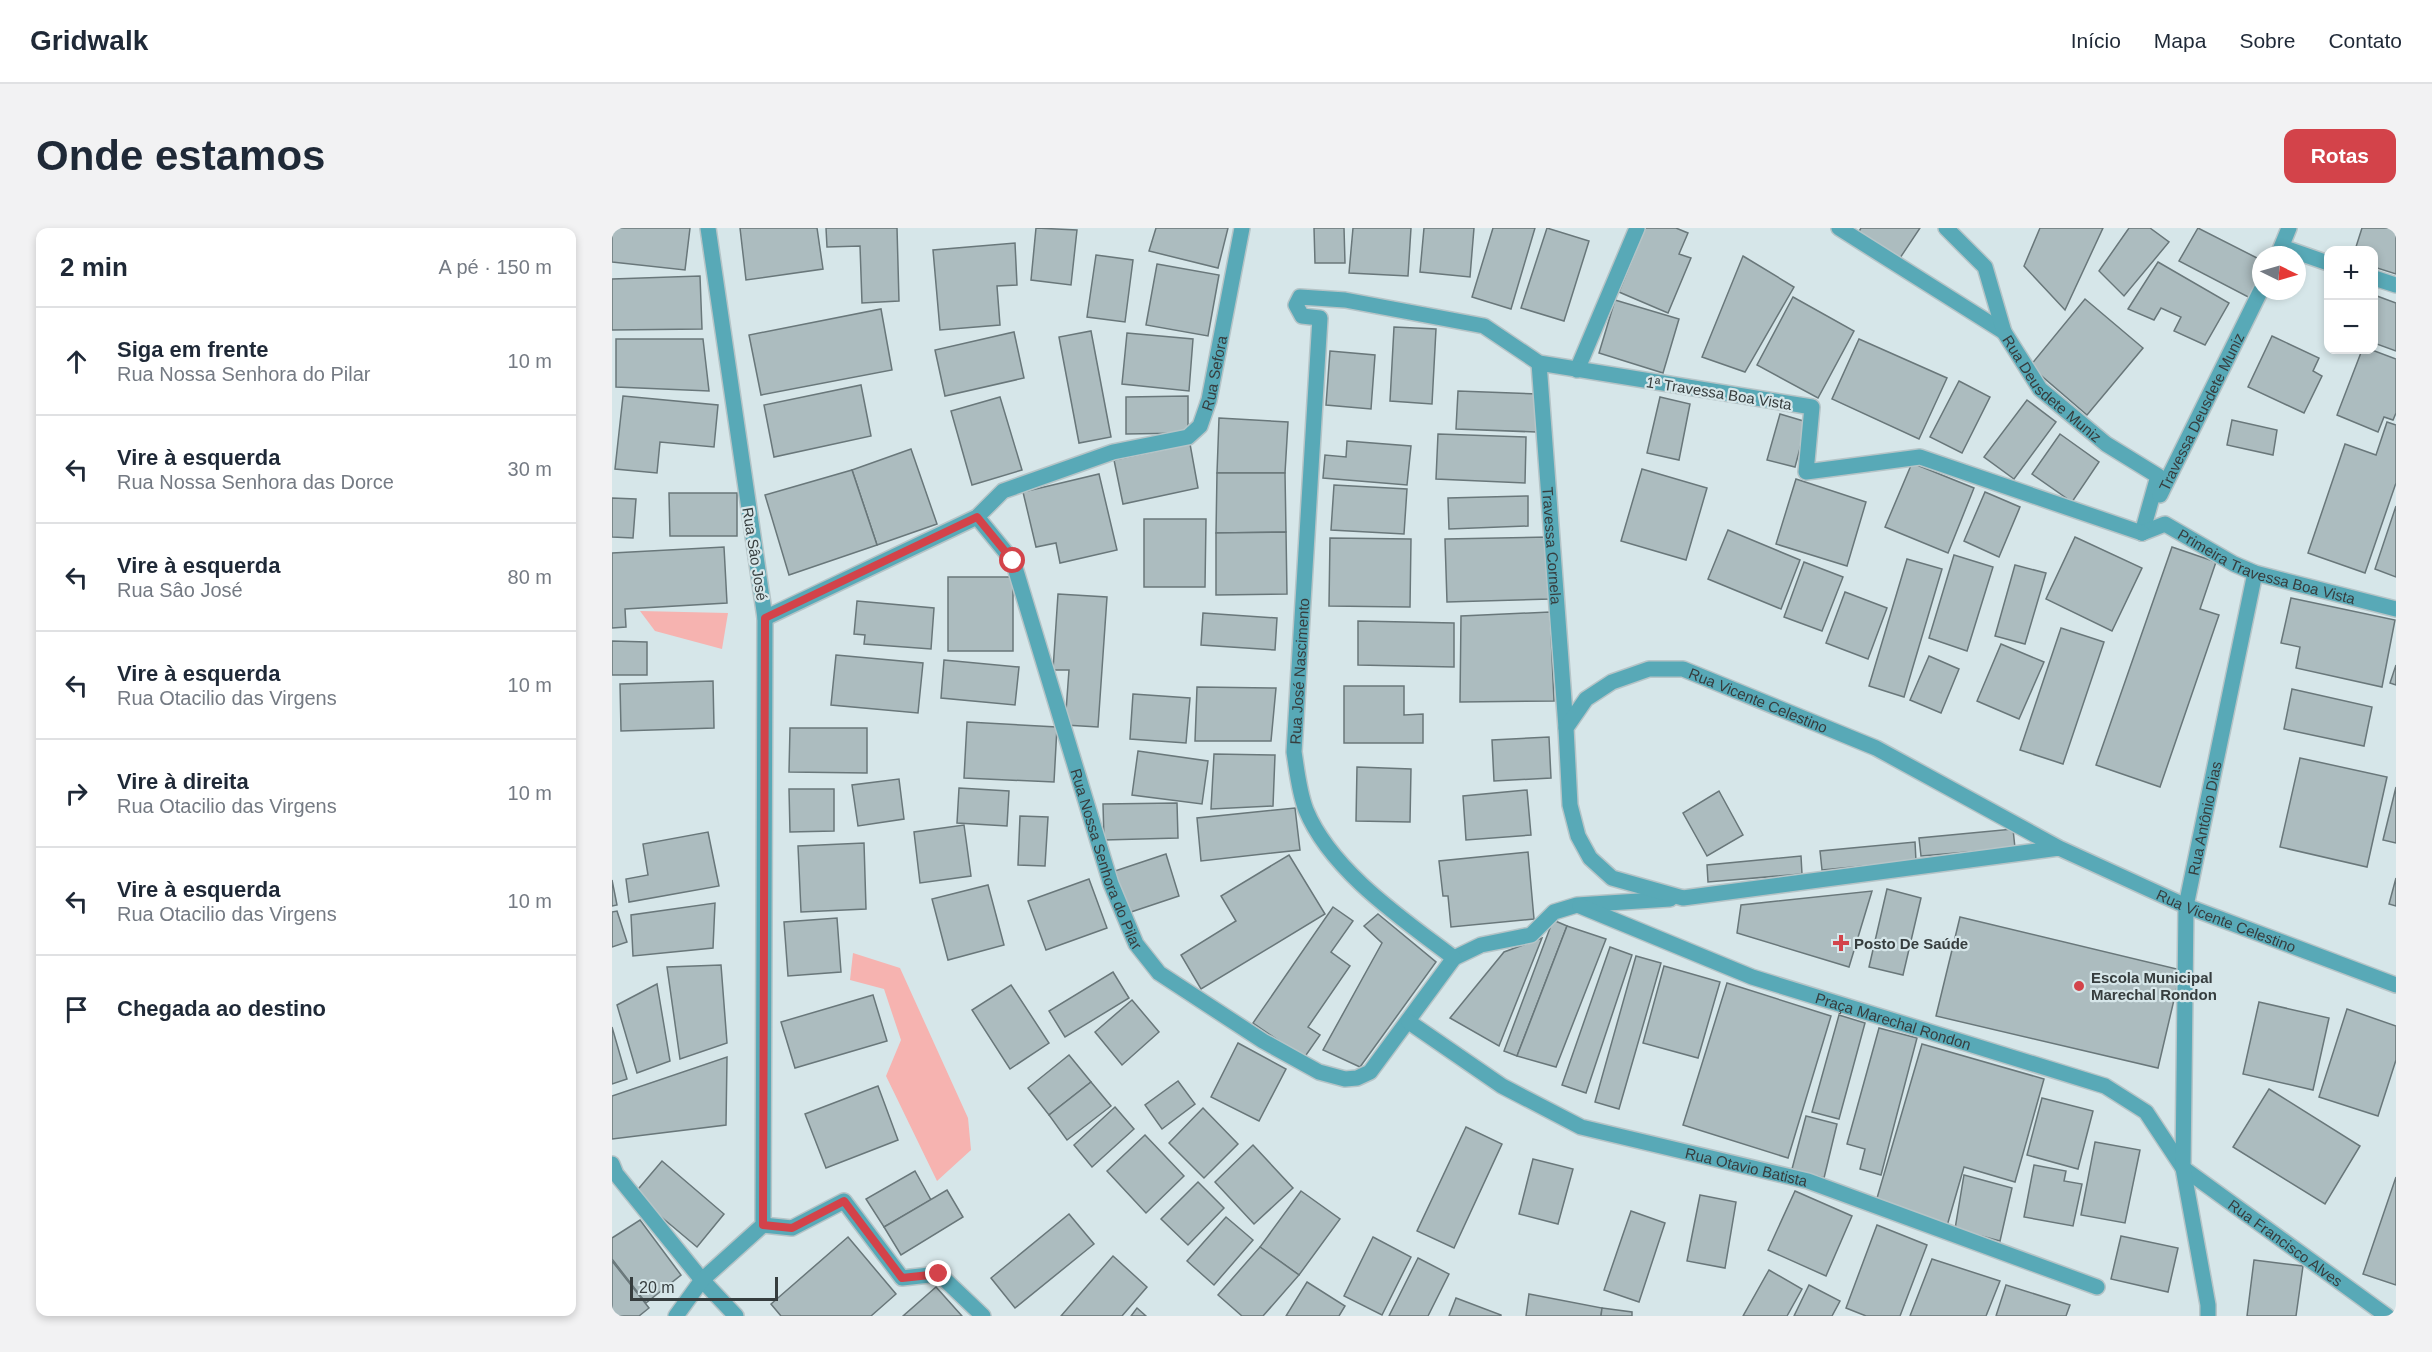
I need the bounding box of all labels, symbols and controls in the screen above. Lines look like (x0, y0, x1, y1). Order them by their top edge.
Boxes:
text: Gridwalk (30, 25, 148, 56)
text: Início (2071, 29, 2121, 52)
text: Mapa (2154, 29, 2206, 52)
text: Sobre (2239, 29, 2295, 52)
text: Contato (2328, 29, 2402, 52)
button: Rotas (2284, 129, 2396, 183)
text: Onde estamos (36, 132, 325, 179)
north arrow (2252, 246, 2306, 300)
map controls (2324, 246, 2378, 354)
button: + (2324, 246, 2378, 300)
text: 2 min (60, 252, 128, 282)
text: A pé · 150 m (439, 256, 552, 278)
button: − (2324, 300, 2378, 354)
street label: Travessa Deusdete Muniz (2155, 330, 2247, 493)
street label: Rua Deusdete Muniz (2000, 332, 2105, 445)
street label: Rua Sefora (1198, 334, 1230, 413)
text: Siga em frente (117, 337, 269, 362)
icon: ahead (60, 345, 93, 378)
text: 10 m (508, 350, 552, 372)
text: Rua Nossa Senhora do Pilar (117, 363, 370, 385)
street label: 1ª Travessa Boa Vista (1645, 373, 1794, 413)
text: Vire à esquerda (117, 445, 280, 470)
icon: left (60, 453, 93, 486)
text: 30 m (508, 458, 552, 480)
text: Rua Nossa Senhora das Dorce (117, 471, 394, 493)
street label: Travessa Cornela (1540, 486, 1565, 606)
street label: Rua Sâo José (739, 506, 771, 602)
street label: Primeira Travessa Boa Vista (2175, 525, 2358, 607)
route start (999, 547, 1025, 573)
text: Vire à esquerda (117, 553, 280, 578)
icon: left (60, 561, 93, 594)
text: 80 m (508, 566, 552, 588)
text: Rua Sâo José (117, 579, 243, 601)
street label: Rua José Nascimento (1286, 597, 1312, 745)
text: Vire à esquerda (117, 661, 280, 686)
street label: Rua Vicente Celestino (1687, 664, 1830, 736)
icon: left (60, 669, 93, 702)
text: 10 m (508, 674, 552, 696)
text: Rua Otacilio das Virgens (117, 687, 337, 709)
street label: Rua Antônio Dias (2184, 760, 2224, 877)
street label: Rua Nossa Senhora do Pilar (1068, 766, 1146, 953)
text: Vire à direita (117, 769, 249, 794)
icon: right (60, 777, 93, 810)
text: 10 m (508, 782, 552, 804)
text: Rua Otacilio das Virgens (117, 795, 337, 817)
text: Vire à esquerda (117, 877, 280, 902)
icon: left (60, 885, 93, 918)
street label: Rua Vicente Celestino (2154, 885, 2298, 955)
text: 10 m (508, 890, 552, 912)
text: Rua Otacilio das Virgens (117, 903, 337, 925)
marker: Posto De Saúde (1832, 934, 1850, 952)
place label: Posto De Saúde (1854, 935, 1968, 952)
place label: Escola Municipal Marechal Rondon (2091, 969, 2217, 1003)
marker: Escola Municipal Marechal Rondon (2072, 979, 2086, 993)
street label: Praça Marechal Rondon (1814, 989, 1973, 1053)
icon: arrive (60, 993, 93, 1026)
text: Chegada ao destino (117, 996, 326, 1021)
street label: Rua Otavio Batista (1684, 1144, 1810, 1189)
street label: Rua Francisco Alves (2225, 1195, 2346, 1290)
route end (925, 1260, 951, 1286)
scale bar (630, 1274, 778, 1302)
text: 20 m (639, 1279, 675, 1296)

